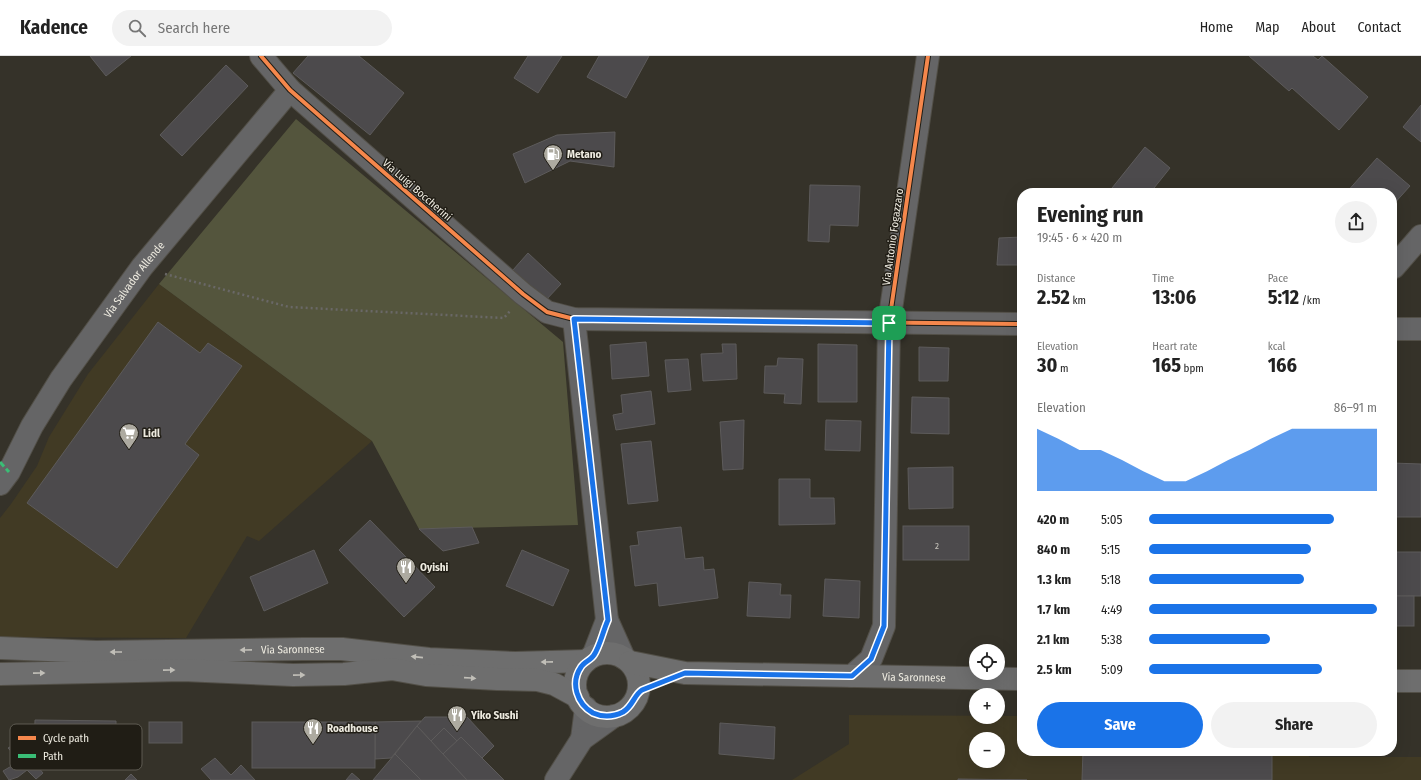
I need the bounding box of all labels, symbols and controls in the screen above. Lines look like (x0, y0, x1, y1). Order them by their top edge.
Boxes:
search box (112, 10, 392, 46)
text: Kadence (20, 16, 88, 39)
icon: search (126, 17, 148, 39)
text: Search here (158, 19, 230, 37)
text: Home (1200, 19, 1233, 36)
text: Map (1255, 19, 1279, 36)
text: About (1301, 19, 1336, 36)
text: Contact (1358, 19, 1401, 36)
fuel station icon: Metano (542, 143, 564, 171)
place label: Metano (567, 148, 601, 161)
street label: Via Luigi Boccherini (380, 156, 454, 224)
street label: Via Antonio Fogazzaro (880, 187, 906, 286)
text: Evening run (1037, 201, 1144, 228)
button: share (1335, 201, 1377, 243)
text: 19:45 · 6 × 420 m (1037, 230, 1122, 245)
street label: Via Salvador Allende (101, 239, 167, 320)
text: Distance (1037, 272, 1076, 285)
text: Time (1152, 272, 1174, 285)
text: Pace (1268, 272, 1288, 285)
text: 2.52 (1037, 285, 1070, 309)
text: 13:06 (1152, 285, 1196, 309)
text: 5:12 (1268, 285, 1299, 309)
text: km (1070, 294, 1086, 307)
text: /km (1299, 294, 1320, 307)
pin (872, 306, 906, 340)
icon: arrive (878, 312, 900, 334)
text: Elevation (1037, 340, 1078, 353)
text: Heart rate (1152, 340, 1198, 353)
text: kcal (1268, 340, 1285, 353)
text: 30 (1037, 353, 1057, 377)
text: 165 (1152, 353, 1181, 377)
text: 166 (1268, 353, 1297, 377)
text: m (1057, 362, 1068, 375)
text: bpm (1181, 362, 1204, 375)
text: Elevation (1037, 400, 1086, 415)
text: 86–91 m (1334, 400, 1377, 415)
supermarket icon: Lidl (118, 422, 140, 450)
place label: Lidl (143, 427, 161, 440)
text: 420 m (1037, 512, 1069, 527)
text: 5:05 (1101, 512, 1122, 527)
house number: 2 (935, 541, 939, 551)
text: 840 m (1037, 542, 1070, 557)
text: 5:15 (1101, 542, 1120, 557)
restaurant icon: Oyishi (395, 556, 417, 584)
place label: Oyishi (420, 561, 449, 574)
text: 1.3 km (1037, 572, 1071, 587)
text: 5:18 (1101, 572, 1121, 587)
text: 1.7 km (1037, 602, 1070, 617)
text: 4:49 (1101, 602, 1122, 617)
text: 2.1 km (1037, 632, 1069, 647)
text: 5:38 (1101, 632, 1122, 647)
street label: Via Saronnese (261, 642, 325, 656)
map controls (969, 644, 1005, 768)
button: locate (969, 644, 1005, 680)
one-way arrow (239, 647, 252, 653)
one-way arrow (109, 649, 122, 655)
one-way arrow (411, 654, 423, 661)
one-way arrow (540, 659, 553, 665)
text: 2.5 km (1037, 662, 1072, 677)
text: 5:09 (1101, 662, 1123, 677)
one-way arrow (163, 667, 176, 673)
one-way arrow (33, 670, 46, 676)
street label: Via Saronnese (882, 670, 946, 684)
one-way arrow (293, 672, 306, 678)
one-way arrow (464, 674, 476, 681)
button: + (969, 688, 1005, 724)
button: Save (1037, 702, 1203, 748)
button: Share (1211, 702, 1377, 748)
restaurant icon: Yiko Sushi (446, 704, 468, 732)
place label: Yiko Sushi (470, 709, 518, 722)
restaurant icon: Roadhouse (302, 717, 324, 745)
place label: Roadhouse (327, 722, 378, 735)
legend (10, 724, 142, 770)
text: Cycle path (43, 732, 89, 745)
button: − (969, 732, 1005, 768)
text: Path (43, 750, 63, 763)

